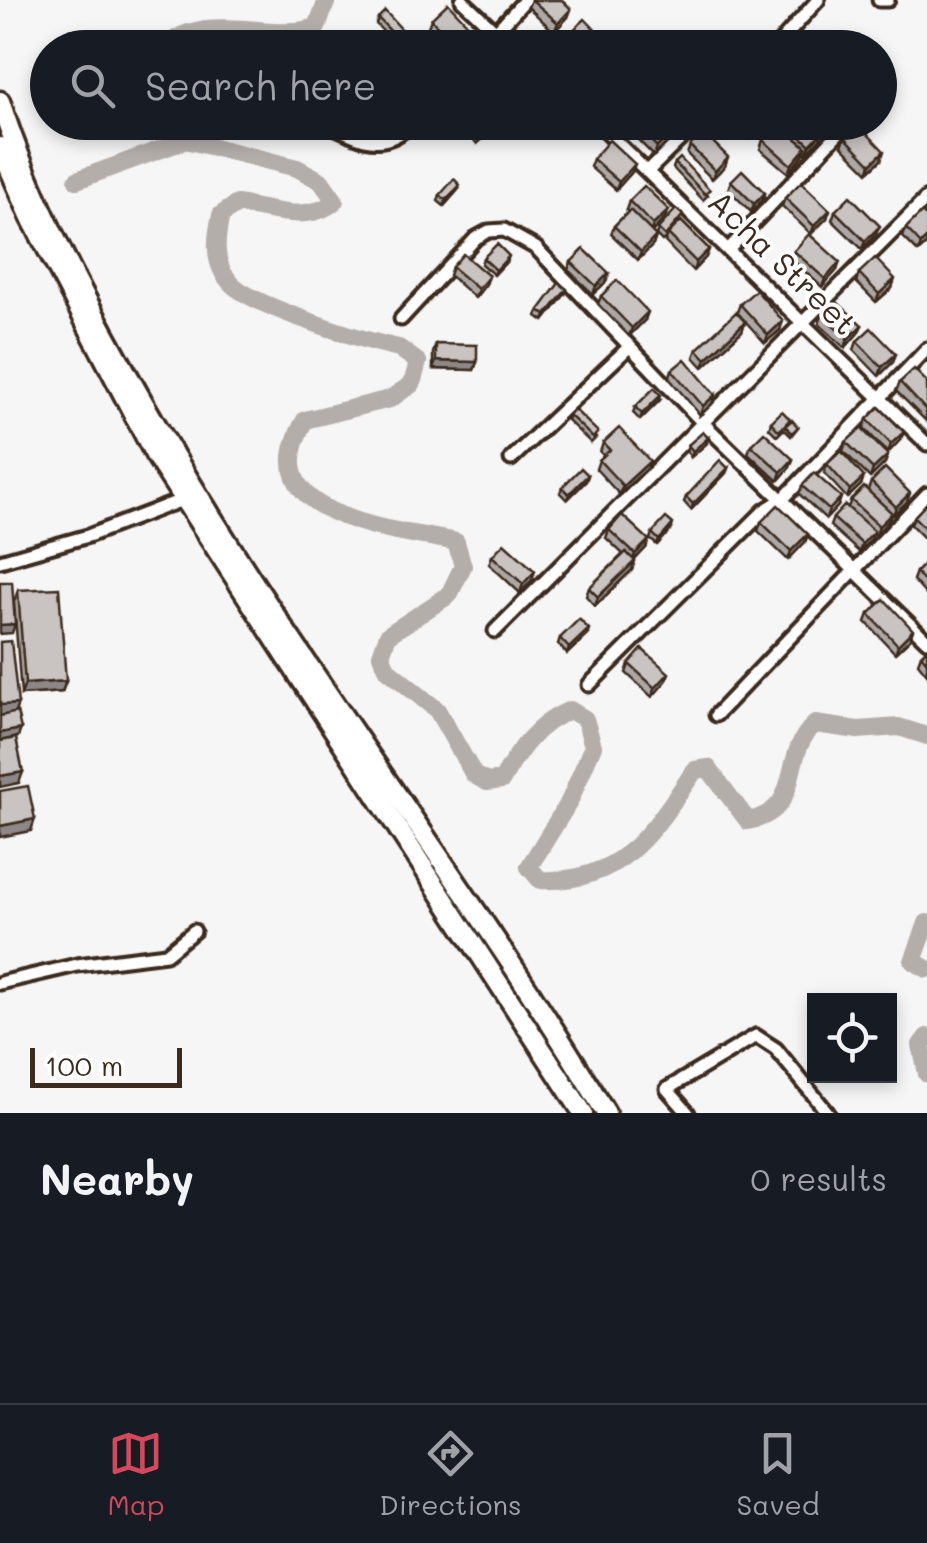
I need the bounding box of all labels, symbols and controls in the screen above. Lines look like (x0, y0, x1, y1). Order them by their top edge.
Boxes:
search box (30, 30, 897, 140)
icon: search (65, 58, 120, 113)
text: Search here (145, 60, 376, 110)
street label: Acha Street (700, 180, 867, 343)
map controls (807, 993, 897, 1083)
button: locate (807, 993, 897, 1083)
scale bar (30, 1043, 182, 1088)
text: 100 m (45, 1047, 123, 1083)
text: Nearby (40, 1151, 194, 1206)
text: 0 results (750, 1157, 887, 1199)
tab: Map (107, 1426, 164, 1522)
tab: Directions (379, 1426, 522, 1522)
tab: Saved (736, 1426, 820, 1522)

